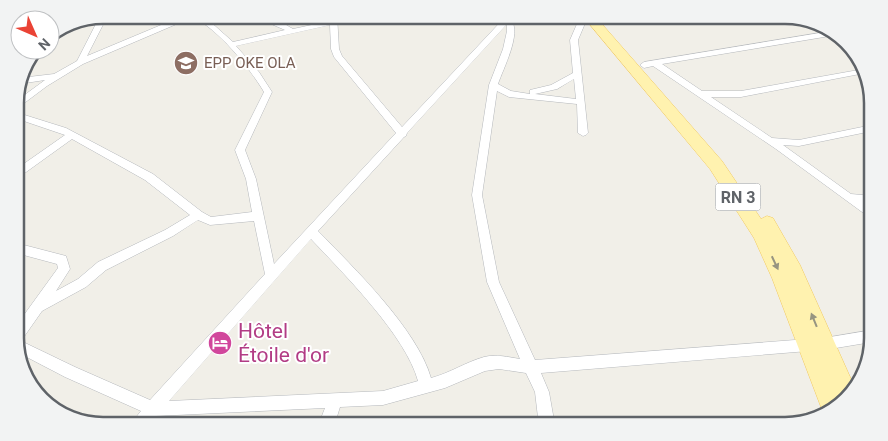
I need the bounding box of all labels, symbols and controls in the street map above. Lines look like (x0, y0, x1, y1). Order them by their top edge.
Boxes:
north arrow (10, 10, 60, 60)
text: N (35, 35, 53, 53)
school or university icon: EPP OKE OLA (173, 50, 199, 76)
place label: EPP OKE OLA (204, 54, 296, 72)
road number: RN 3 (716, 183, 760, 210)
one-way arrow (771, 256, 779, 270)
one-way arrow (810, 312, 818, 327)
place label: Hôtel Étoile d'or (238, 319, 329, 367)
hotel icon: Hôtel Étoile d'or (207, 330, 233, 356)

